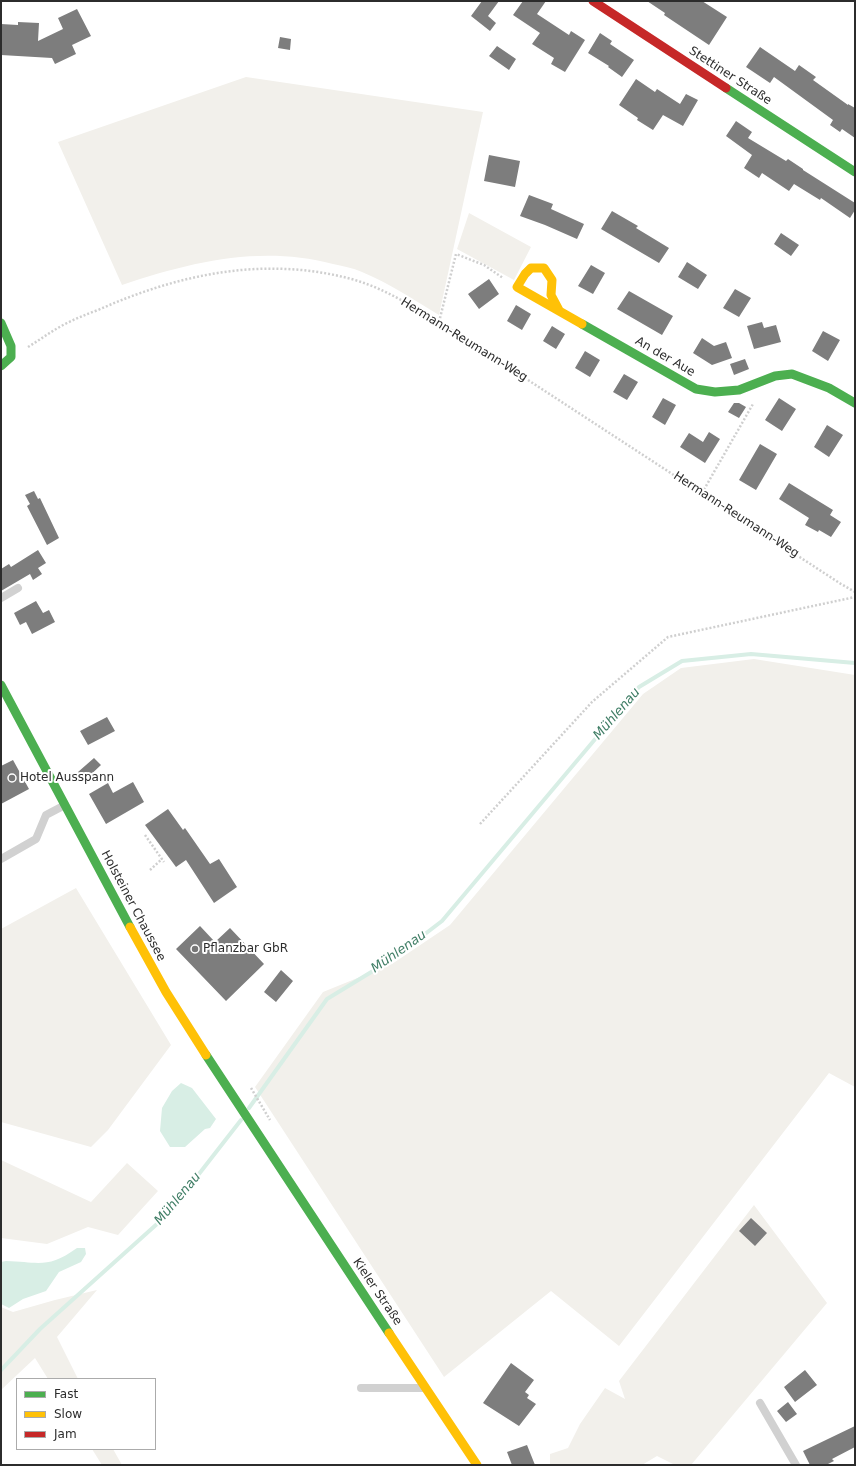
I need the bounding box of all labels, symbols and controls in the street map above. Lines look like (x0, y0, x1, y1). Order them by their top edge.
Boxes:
street label: Stettiner Straße (686, 44, 774, 108)
street label: Hermann-Reumann-Weg (398, 295, 530, 385)
street label: An der Aue (633, 334, 697, 380)
street label: Hermann-Reumann-Weg (671, 469, 801, 561)
water label: Mühlenau (590, 685, 644, 743)
place label: Hotel Ausspann (20, 771, 114, 785)
marker: Hotel Ausspann (7, 773, 17, 783)
street label: Holsteiner Chaussee (98, 848, 168, 964)
water label: Mühlenau (368, 927, 430, 977)
place label: Pflanzbar GbR (203, 942, 288, 956)
marker: Pflanzbar GbR (190, 944, 200, 954)
water label: Mühlenau (152, 1170, 204, 1228)
street label: Kieler Straße (349, 1256, 405, 1328)
legend (16, 1378, 156, 1450)
text: Fast (54, 1387, 78, 1401)
text: Slow (54, 1407, 82, 1421)
text: Jam (54, 1427, 77, 1441)

